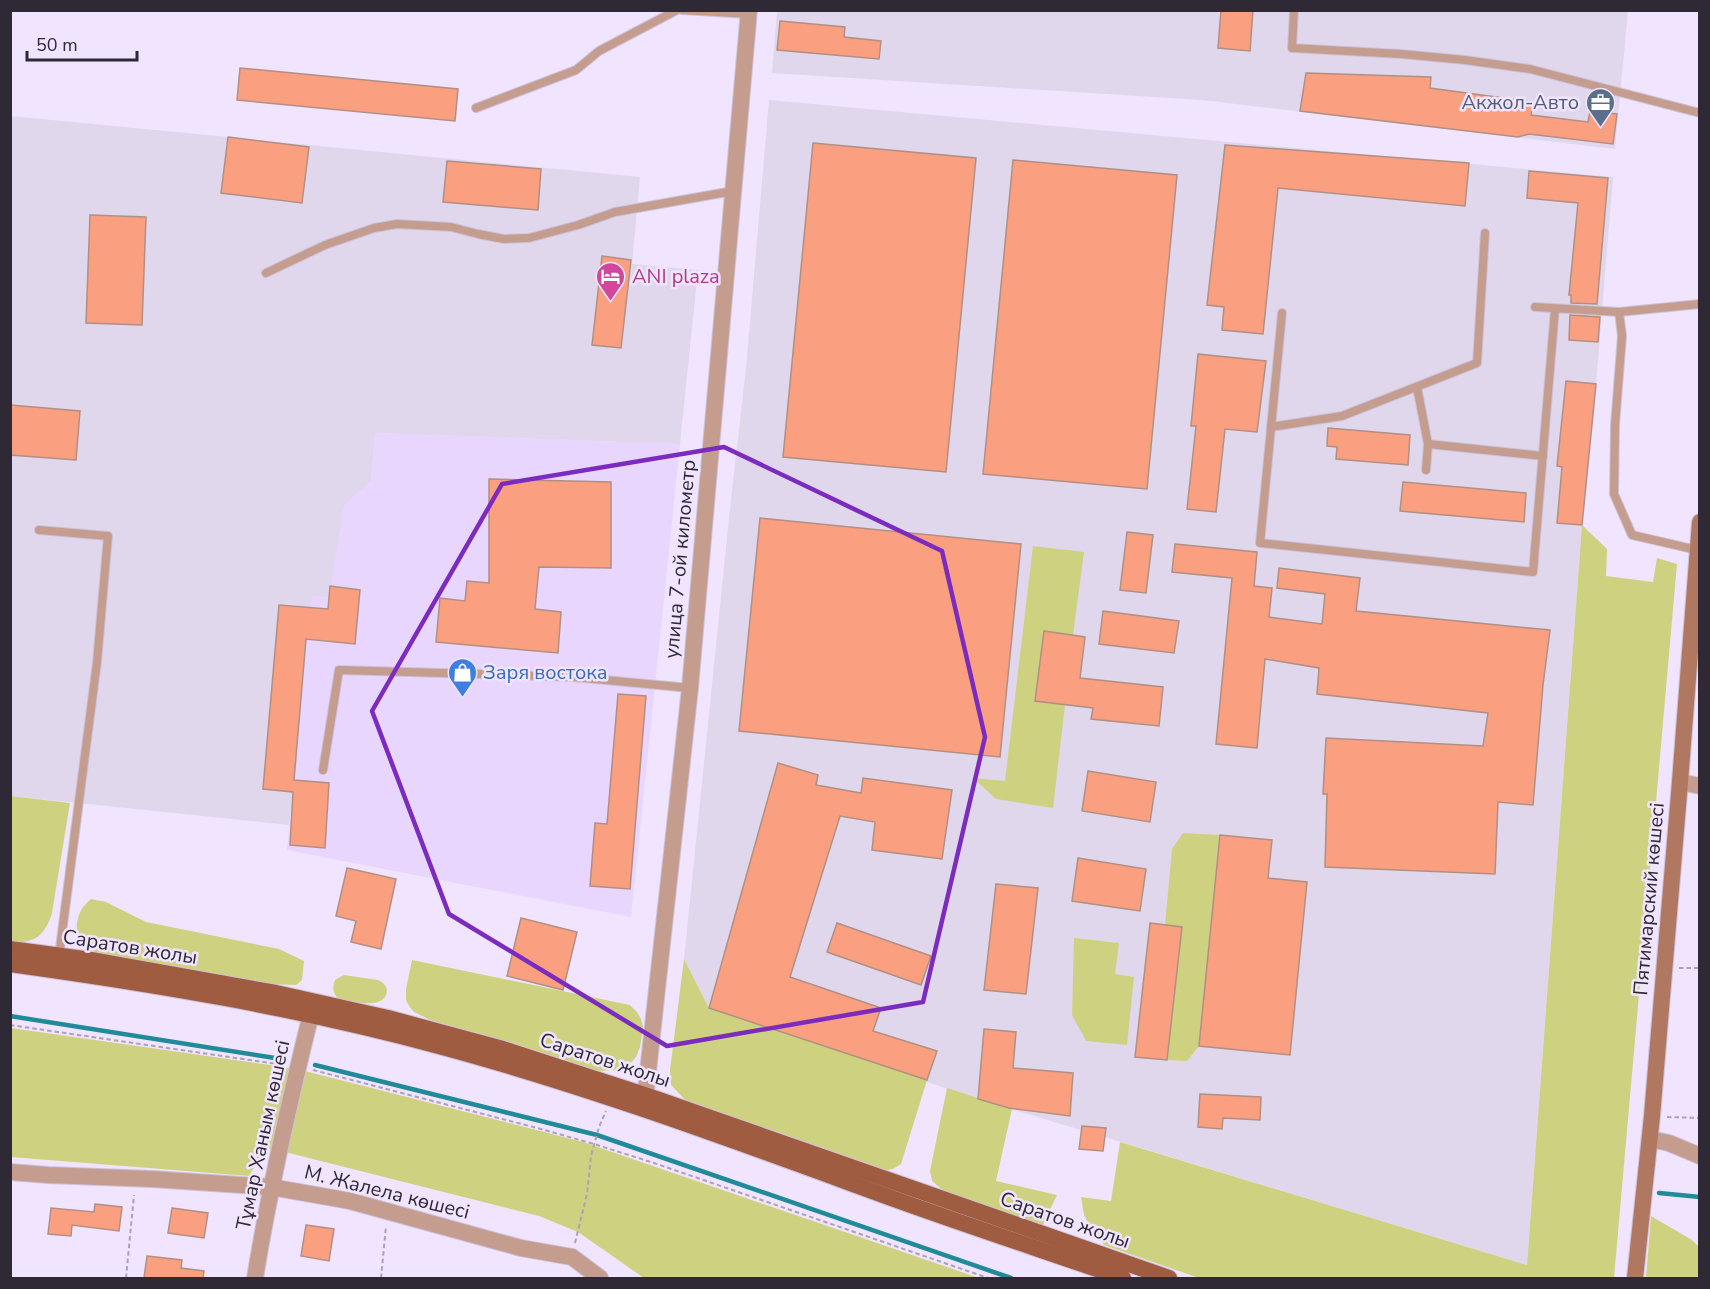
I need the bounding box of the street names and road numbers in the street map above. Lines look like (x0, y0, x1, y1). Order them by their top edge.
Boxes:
street label: улица 7-ой километр (658, 458, 702, 660)
street label: Пятимарский көшесі (1627, 801, 1671, 997)
street label: Саратов жолы (61, 923, 199, 971)
street label: Саратов жолы (536, 1026, 674, 1094)
street label: Тұмар Ханым көшесі (230, 1038, 296, 1232)
street label: М. Жалела көшесі (301, 1158, 473, 1226)
street label: Саратов жолы (996, 1185, 1134, 1255)

